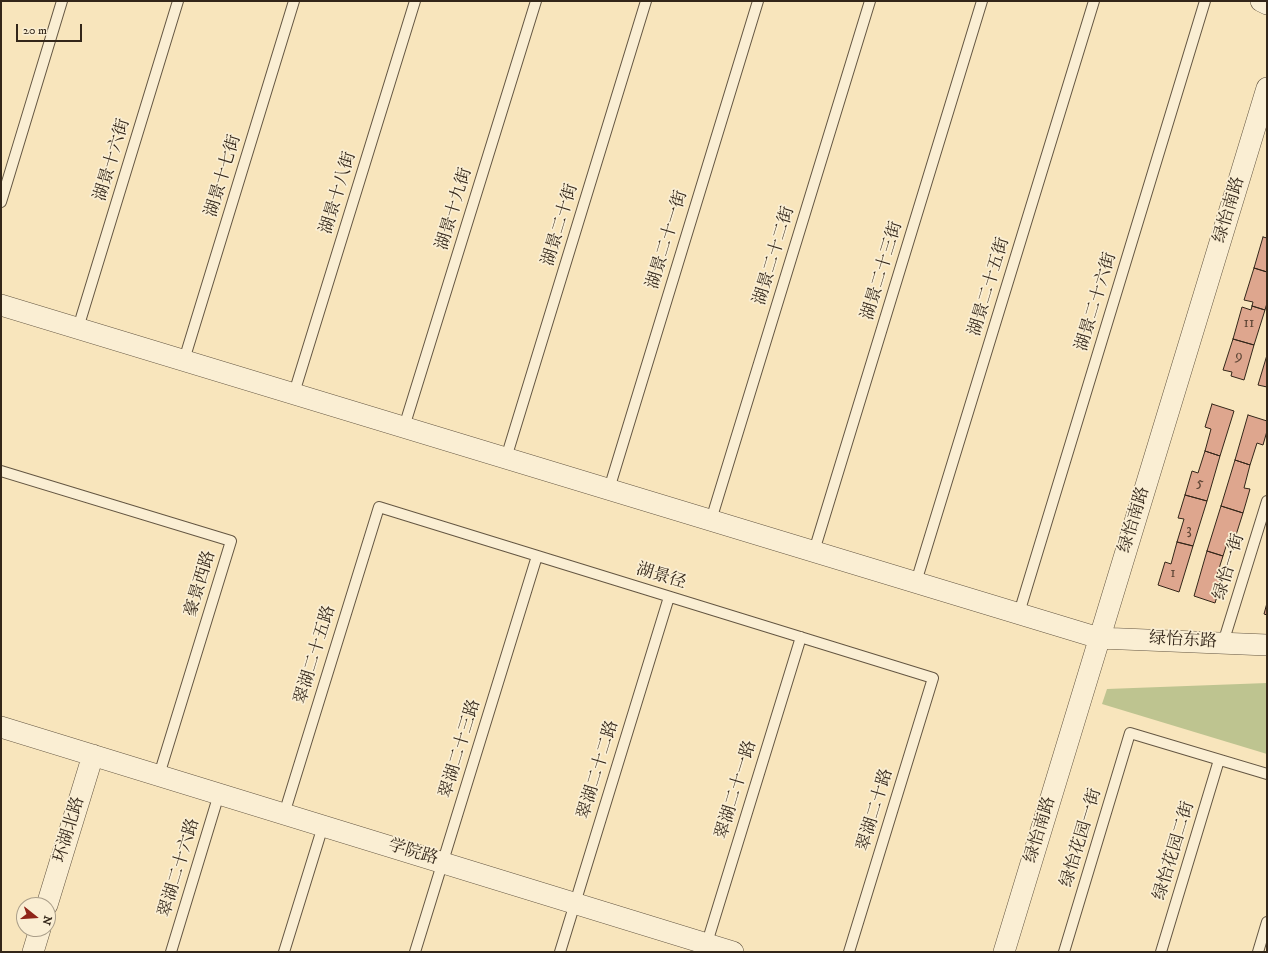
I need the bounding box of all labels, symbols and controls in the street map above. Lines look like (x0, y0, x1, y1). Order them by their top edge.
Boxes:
scale bar (18, 16, 84, 42)
text: 20 m (23, 23, 47, 38)
street label: 湖景十六街 (91, 116, 135, 204)
street label: 湖景十七街 (202, 132, 246, 220)
street label: 湖景十八街 (317, 149, 361, 237)
street label: 湖景十九街 (433, 165, 477, 253)
street label: 绿怡南路 (1210, 175, 1250, 245)
street label: 湖景二十街 (539, 181, 583, 269)
street label: 湖景二十一街 (643, 188, 693, 292)
street label: 湖景二十二街 (750, 204, 800, 308)
street label: 湖景二十三街 (858, 219, 908, 323)
street label: 湖景二十五街 (965, 235, 1015, 339)
street label: 湖景二十六街 (1072, 250, 1122, 354)
house number: 11 (1243, 315, 1255, 333)
house number: 9 (1235, 348, 1243, 366)
house number: 5 (1196, 475, 1204, 493)
street label: 绿怡南路 (1115, 485, 1155, 555)
house number: 3 (1186, 522, 1192, 540)
street label: 绿怡一街 (1210, 532, 1250, 602)
street label: 豪景西路 (181, 549, 221, 619)
street label: 湖景径 (634, 560, 688, 594)
house number: 1 (1170, 565, 1176, 583)
street label: 翠湖二十五路 (291, 603, 341, 707)
street label: 绿怡东路 (1149, 629, 1217, 653)
street label: 翠湖二十三路 (436, 697, 486, 801)
street label: 翠湖二十二路 (574, 718, 624, 822)
street label: 翠湖二十一路 (712, 738, 762, 842)
street label: 翠湖二十路 (854, 766, 898, 854)
street label: 绿怡花园一街 (1057, 786, 1107, 890)
street label: 环湖北路 (50, 795, 90, 865)
street label: 绿怡南路 (1021, 795, 1061, 865)
street label: 绿怡花园二街 (1150, 799, 1200, 903)
street label: 翠湖二十六路 (155, 816, 205, 920)
street label: 学院路 (386, 836, 440, 870)
north arrow (16, 897, 56, 937)
text: N (39, 914, 55, 927)

